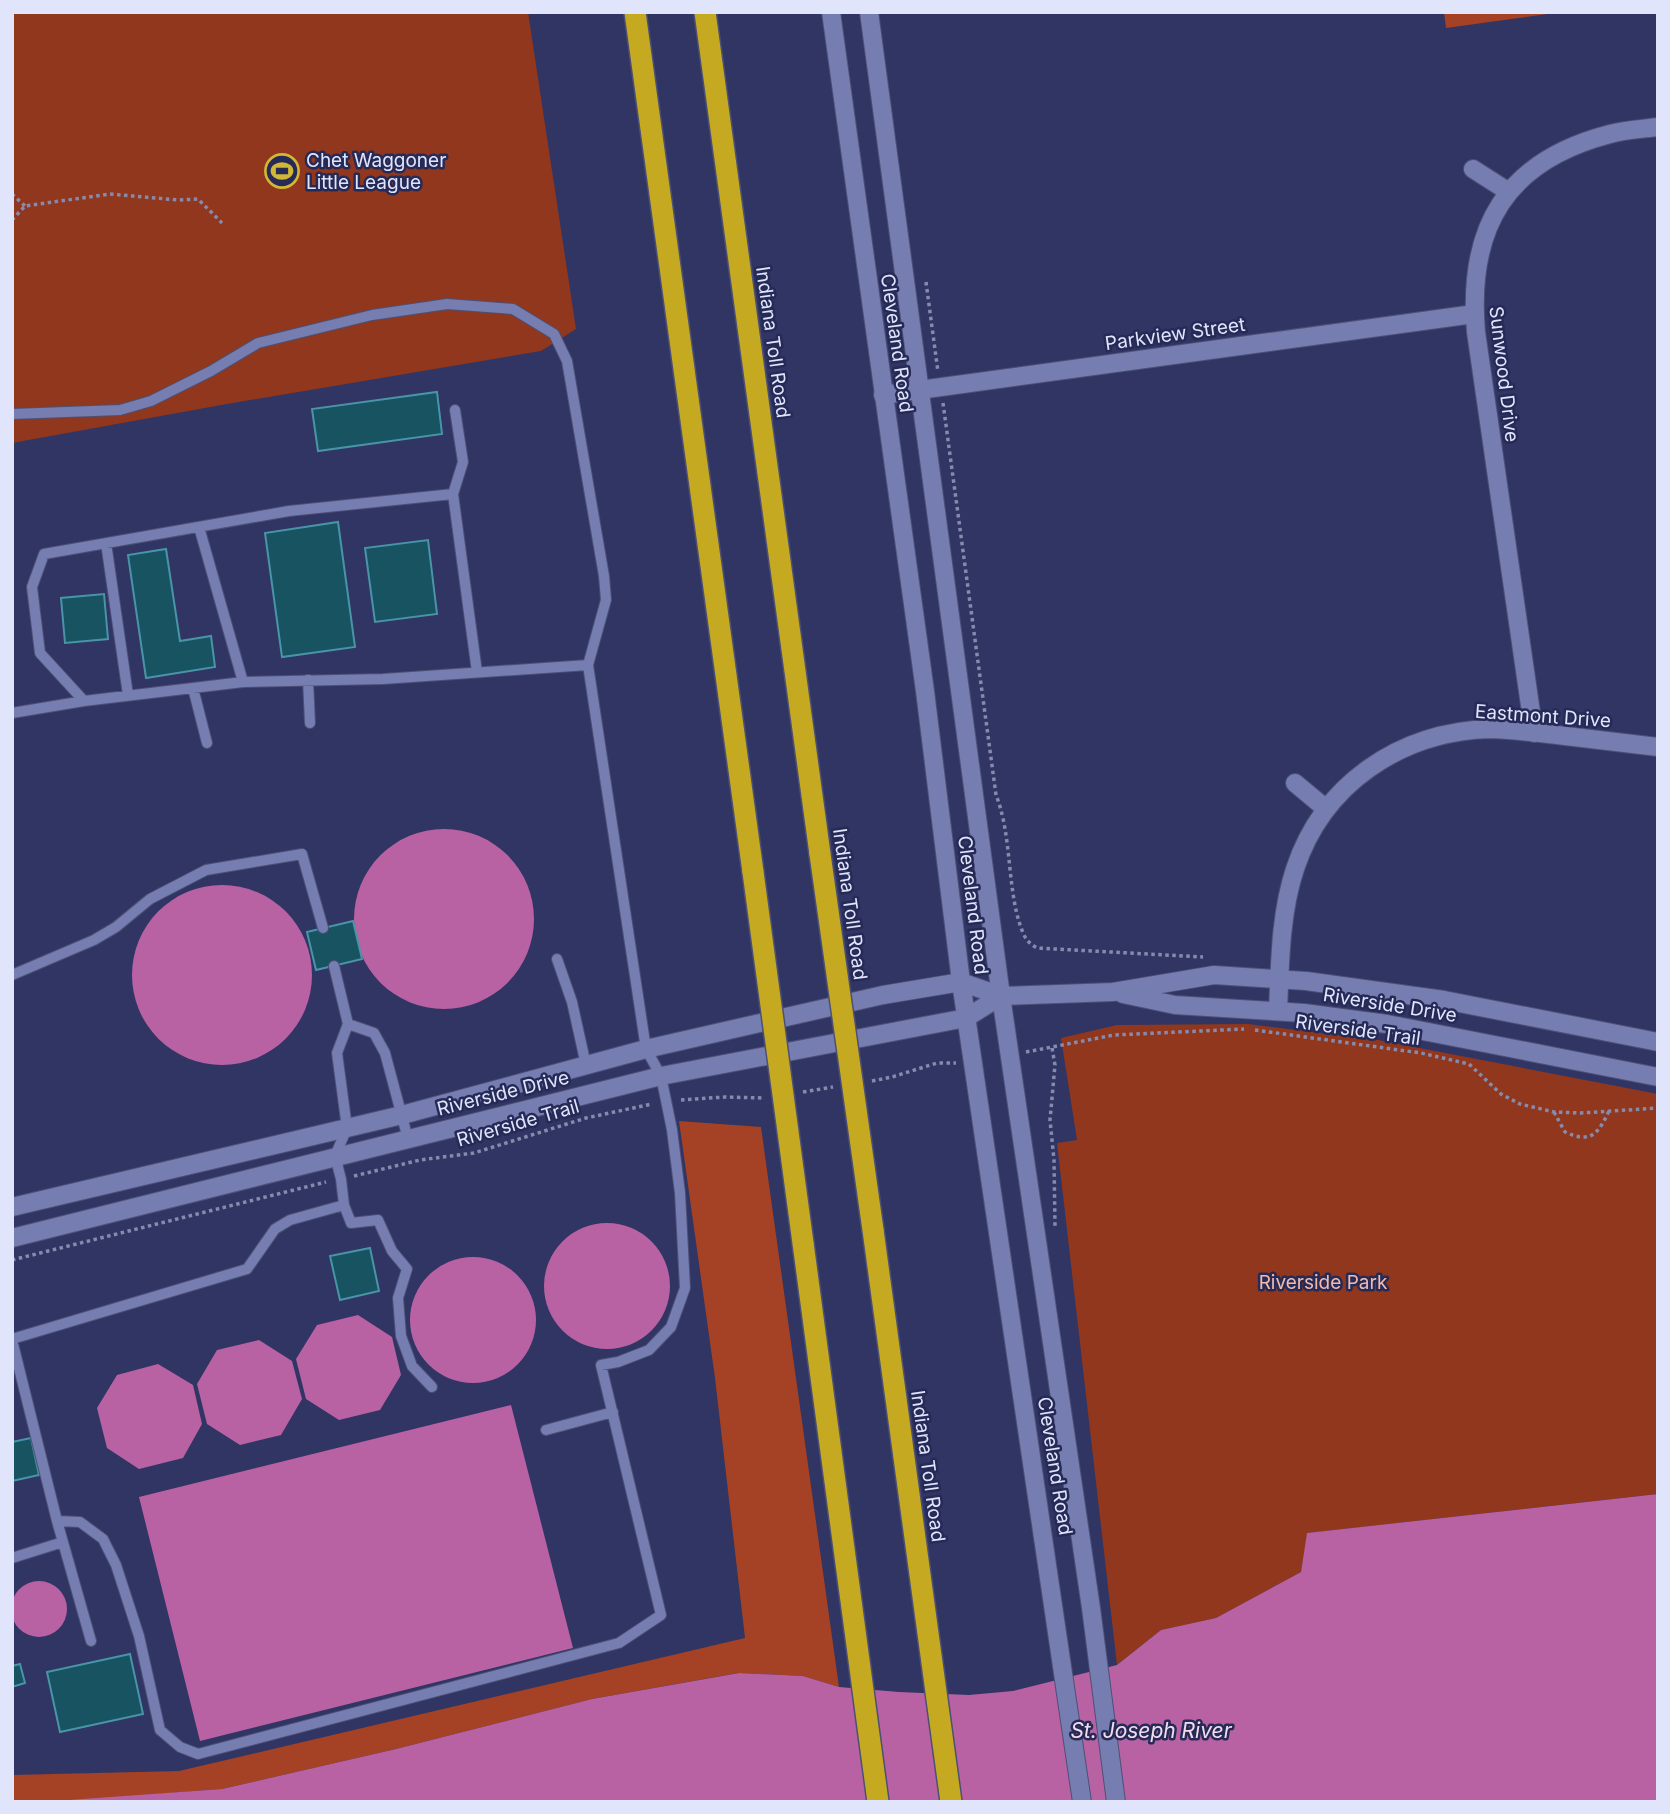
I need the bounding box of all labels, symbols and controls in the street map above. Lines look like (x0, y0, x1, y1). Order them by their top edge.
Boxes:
place label: Chet Waggoner Little League (306, 149, 446, 194)
sports icon: Chet Waggoner Little League (263, 152, 301, 190)
street label: Indiana Toll Road (751, 265, 795, 419)
street label: Cleveland Road (876, 272, 918, 414)
street label: Sunwood Drive (1484, 305, 1524, 443)
street label: Parkview Street (1103, 313, 1247, 355)
street label: Eastmont Drive (1474, 700, 1612, 732)
street label: Indiana Toll Road (828, 827, 872, 981)
street label: Cleveland Road (953, 834, 993, 976)
street label: Riverside Drive (1321, 983, 1459, 1027)
street label: Riverside Trail (1294, 1010, 1422, 1050)
street label: Riverside Drive (435, 1065, 571, 1121)
street label: Riverside Trail (454, 1095, 582, 1151)
park label: Riverside Park (1259, 1271, 1388, 1294)
street label: Indiana Toll Road (906, 1389, 950, 1543)
street label: Cleveland Road (1033, 1395, 1077, 1537)
water label: St. Joseph River (1070, 1718, 1233, 1743)

